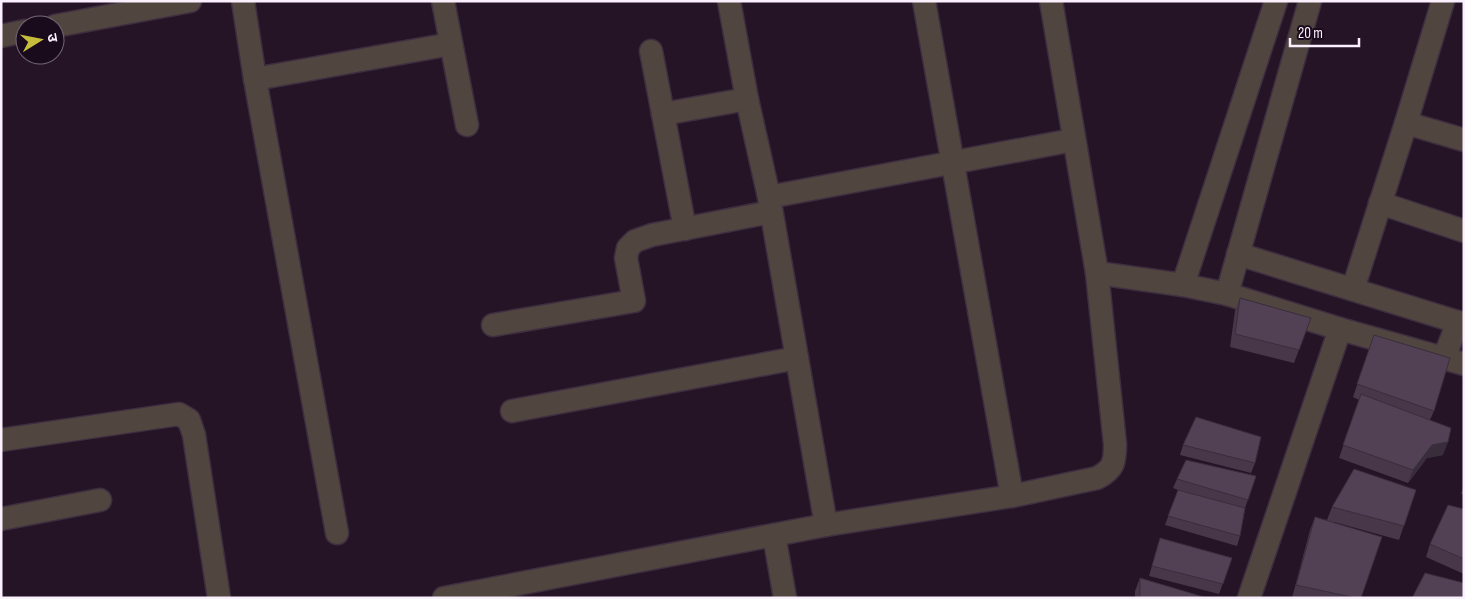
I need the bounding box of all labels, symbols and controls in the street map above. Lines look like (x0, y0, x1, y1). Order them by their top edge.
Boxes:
north arrow (15, 15, 65, 65)
scale bar (1290, 15, 1359, 47)
text: 20 m (1298, 24, 1323, 43)
text: उ (43, 32, 62, 44)

